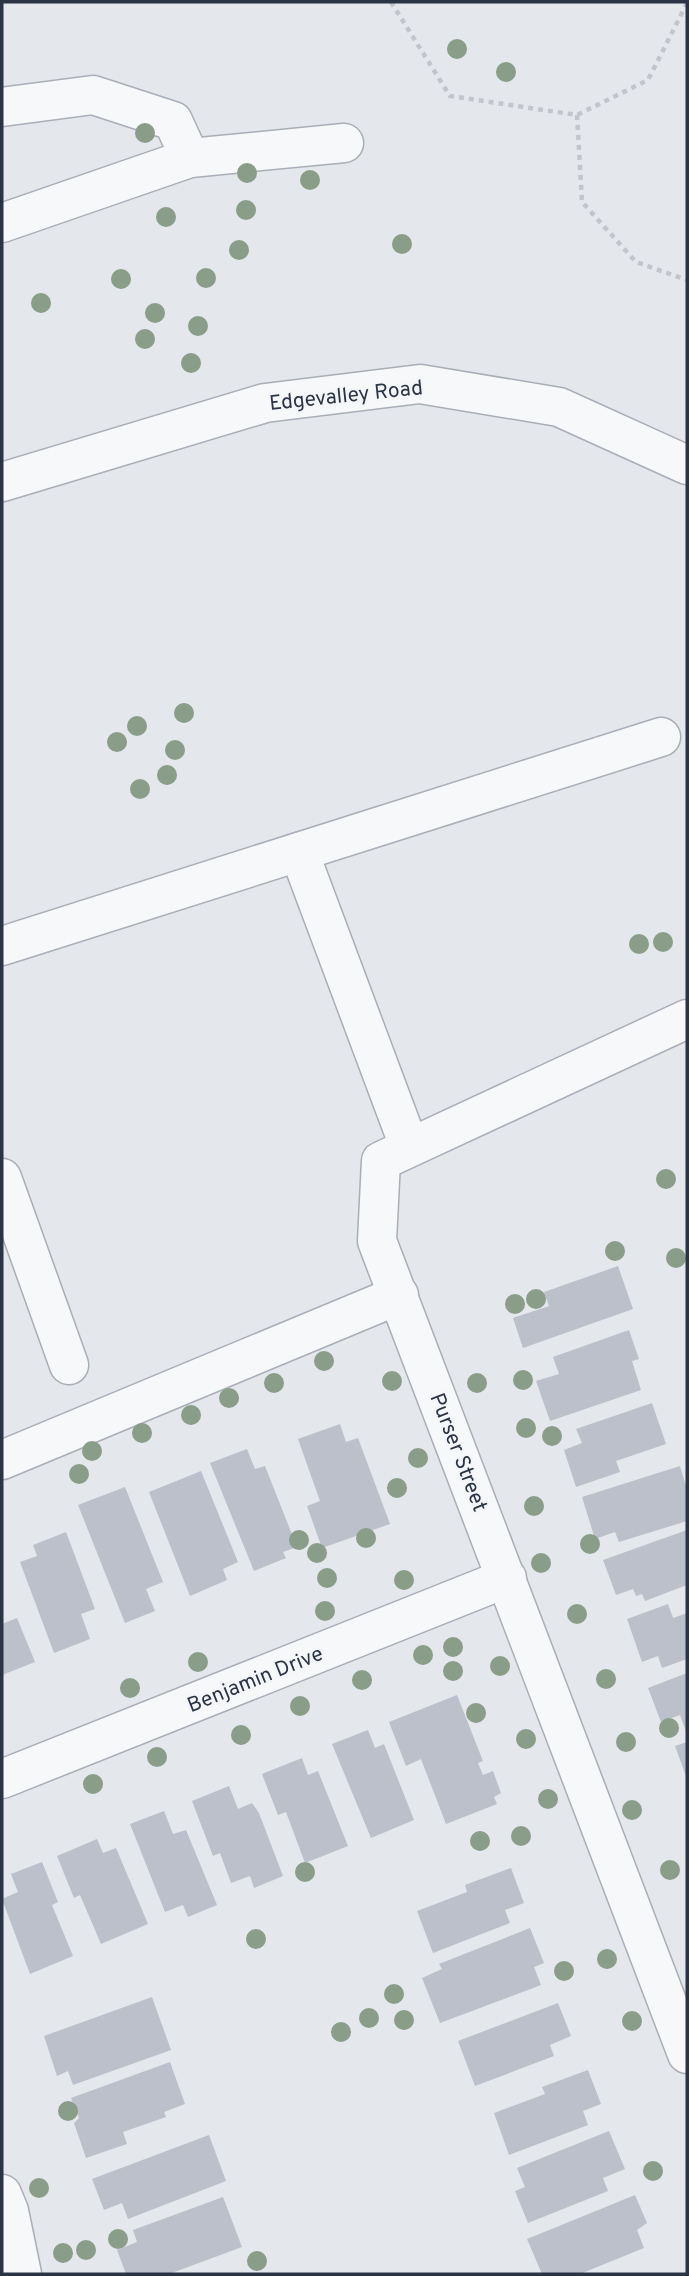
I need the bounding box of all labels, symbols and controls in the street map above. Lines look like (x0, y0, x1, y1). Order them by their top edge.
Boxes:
street label: Edgevalley Road (268, 375, 424, 418)
street label: Purser Street (423, 1389, 493, 1516)
street label: Benjamin Drive (184, 1641, 327, 1720)

